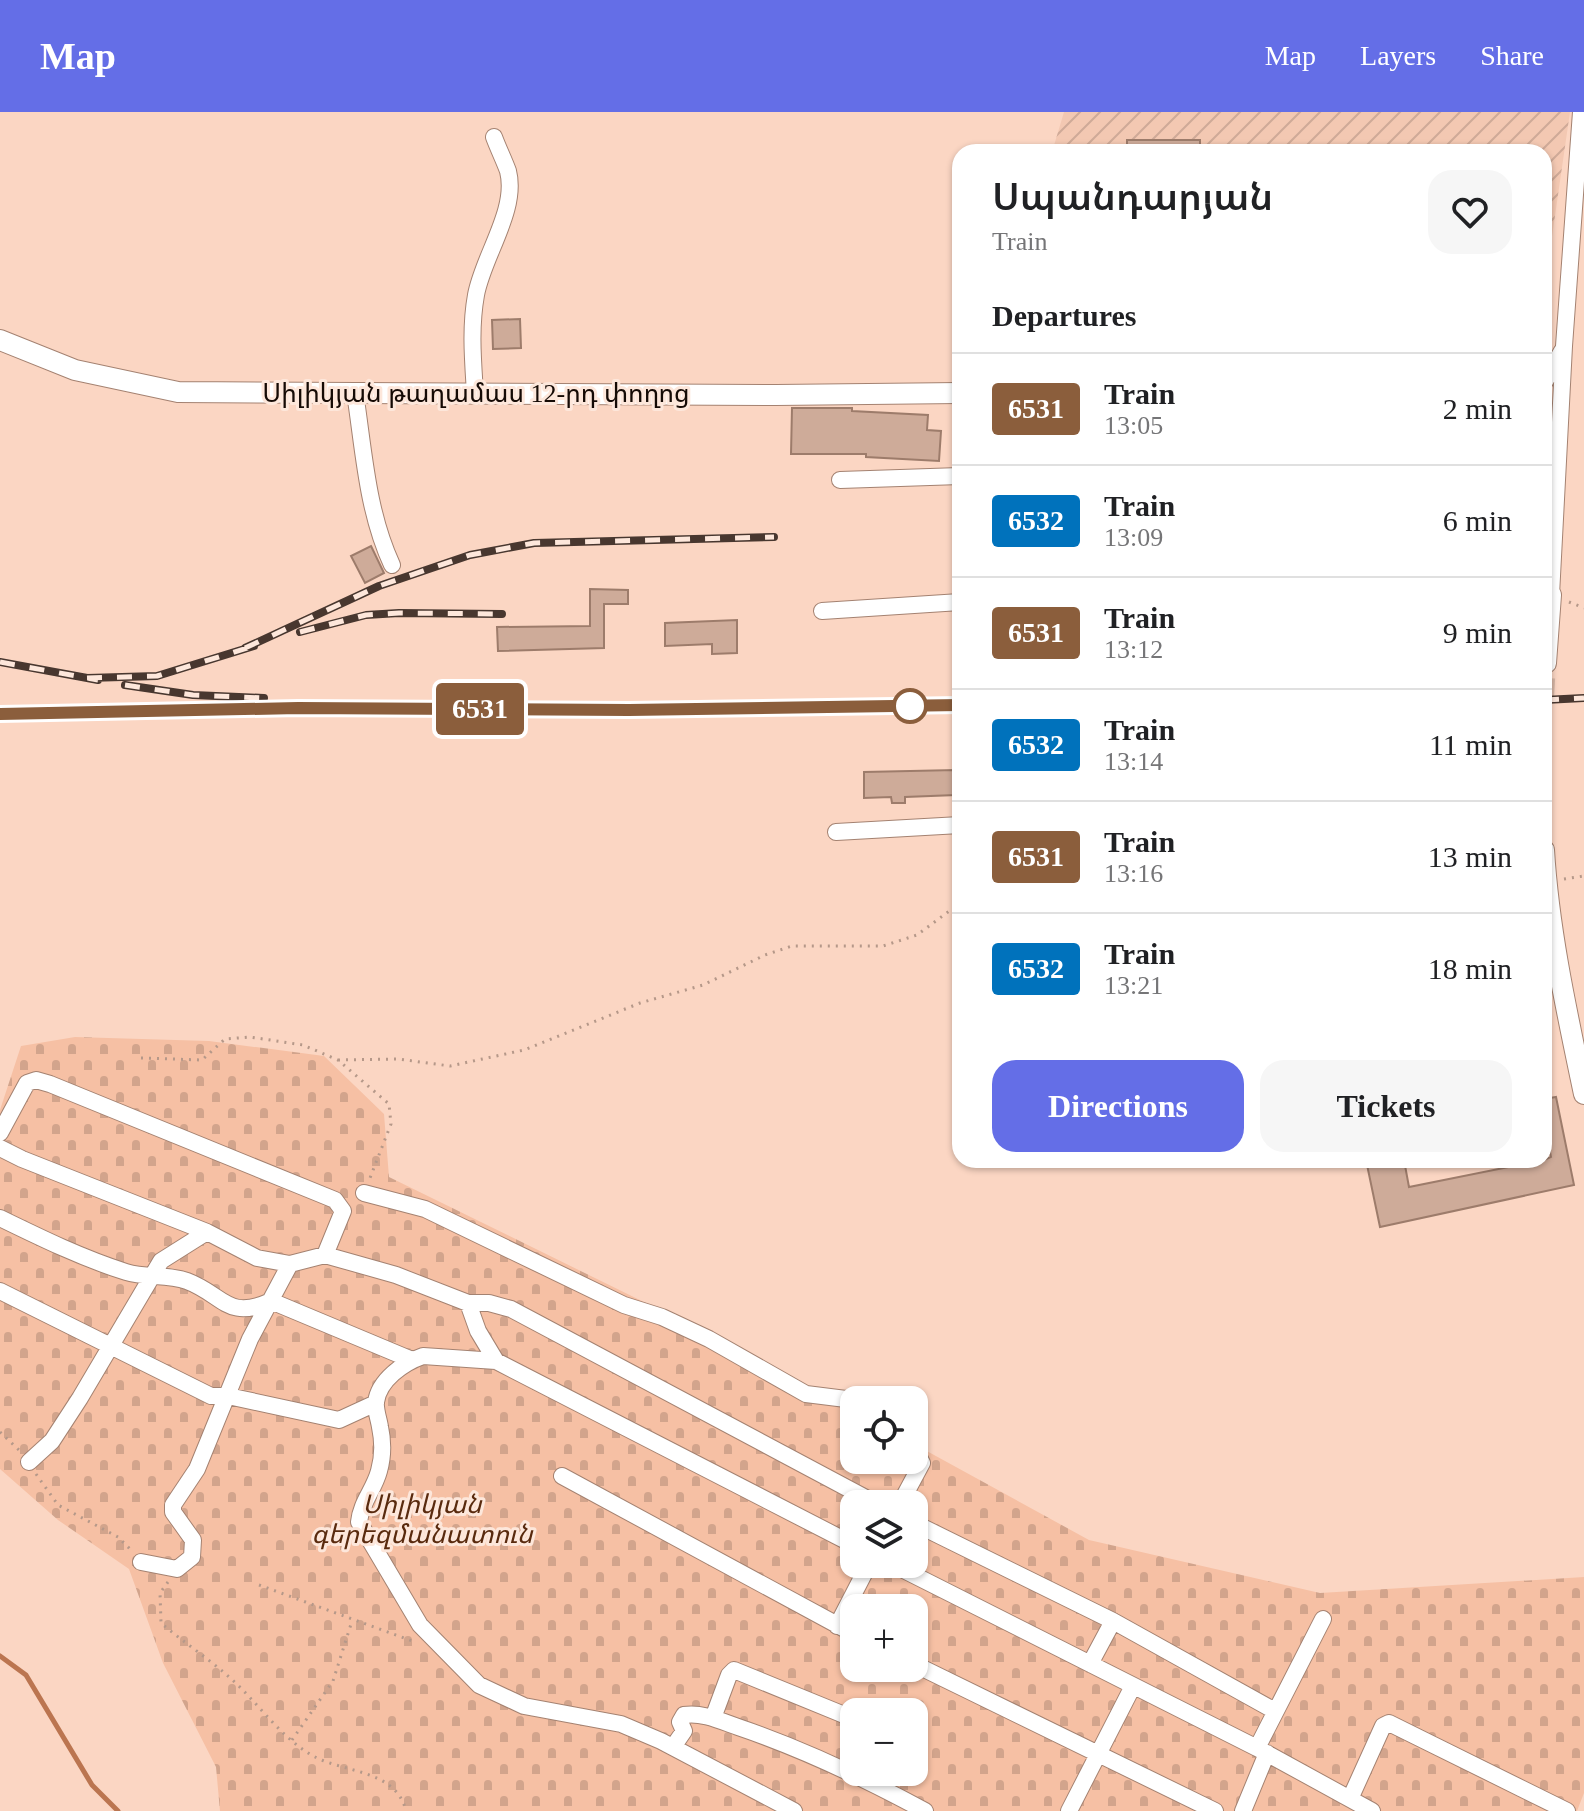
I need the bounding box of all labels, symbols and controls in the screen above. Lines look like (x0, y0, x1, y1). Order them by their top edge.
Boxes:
text: Map (40, 35, 116, 77)
text: Map (1265, 40, 1316, 71)
text: Layers (1360, 40, 1436, 71)
text: Share (1480, 40, 1544, 71)
button: heart (1428, 170, 1512, 254)
text: Սպանդարյան (992, 176, 1273, 218)
text: Train (992, 227, 1047, 256)
text: Departures (992, 299, 1136, 332)
text: Train (1104, 377, 1175, 410)
street label: Սիլիկյան թաղամաս 12-րդ փողոց (262, 379, 690, 408)
text: 2 min (1443, 392, 1512, 425)
text: 6531 (1008, 393, 1064, 424)
text: 13:05 (1104, 411, 1163, 440)
text: Train (1104, 489, 1175, 522)
text: 6 min (1443, 504, 1512, 537)
text: 6532 (1008, 505, 1064, 536)
text: 13:09 (1104, 523, 1163, 552)
text: Train (1104, 601, 1175, 634)
text: 9 min (1443, 616, 1512, 649)
text: 6531 (1008, 617, 1064, 648)
text: 13:12 (1104, 635, 1163, 664)
line badge: 6531 (424, 683, 536, 735)
unlabelled marker (893, 689, 927, 723)
text: 6531 (452, 693, 508, 724)
text: Train (1104, 713, 1175, 746)
text: 11 min (1429, 728, 1512, 761)
text: 6532 (1008, 729, 1064, 760)
text: 13:14 (1104, 747, 1163, 776)
text: Train (1104, 825, 1175, 858)
text: 13 min (1428, 840, 1512, 873)
text: 6531 (1008, 841, 1064, 872)
text: 13:16 (1104, 859, 1163, 888)
text: Train (1104, 937, 1175, 970)
text: 18 min (1428, 952, 1512, 985)
text: 6532 (1008, 953, 1064, 984)
text: 13:21 (1104, 971, 1163, 1000)
button: Directions (992, 1060, 1244, 1152)
button: Tickets (1260, 1060, 1512, 1152)
map controls (840, 1386, 928, 1786)
button: locate (840, 1386, 928, 1474)
park label: Սիլիկյան գերեզմանատուն (311, 1490, 534, 1550)
button: layers (840, 1490, 928, 1578)
button: + (840, 1594, 928, 1682)
button: − (840, 1698, 928, 1786)

